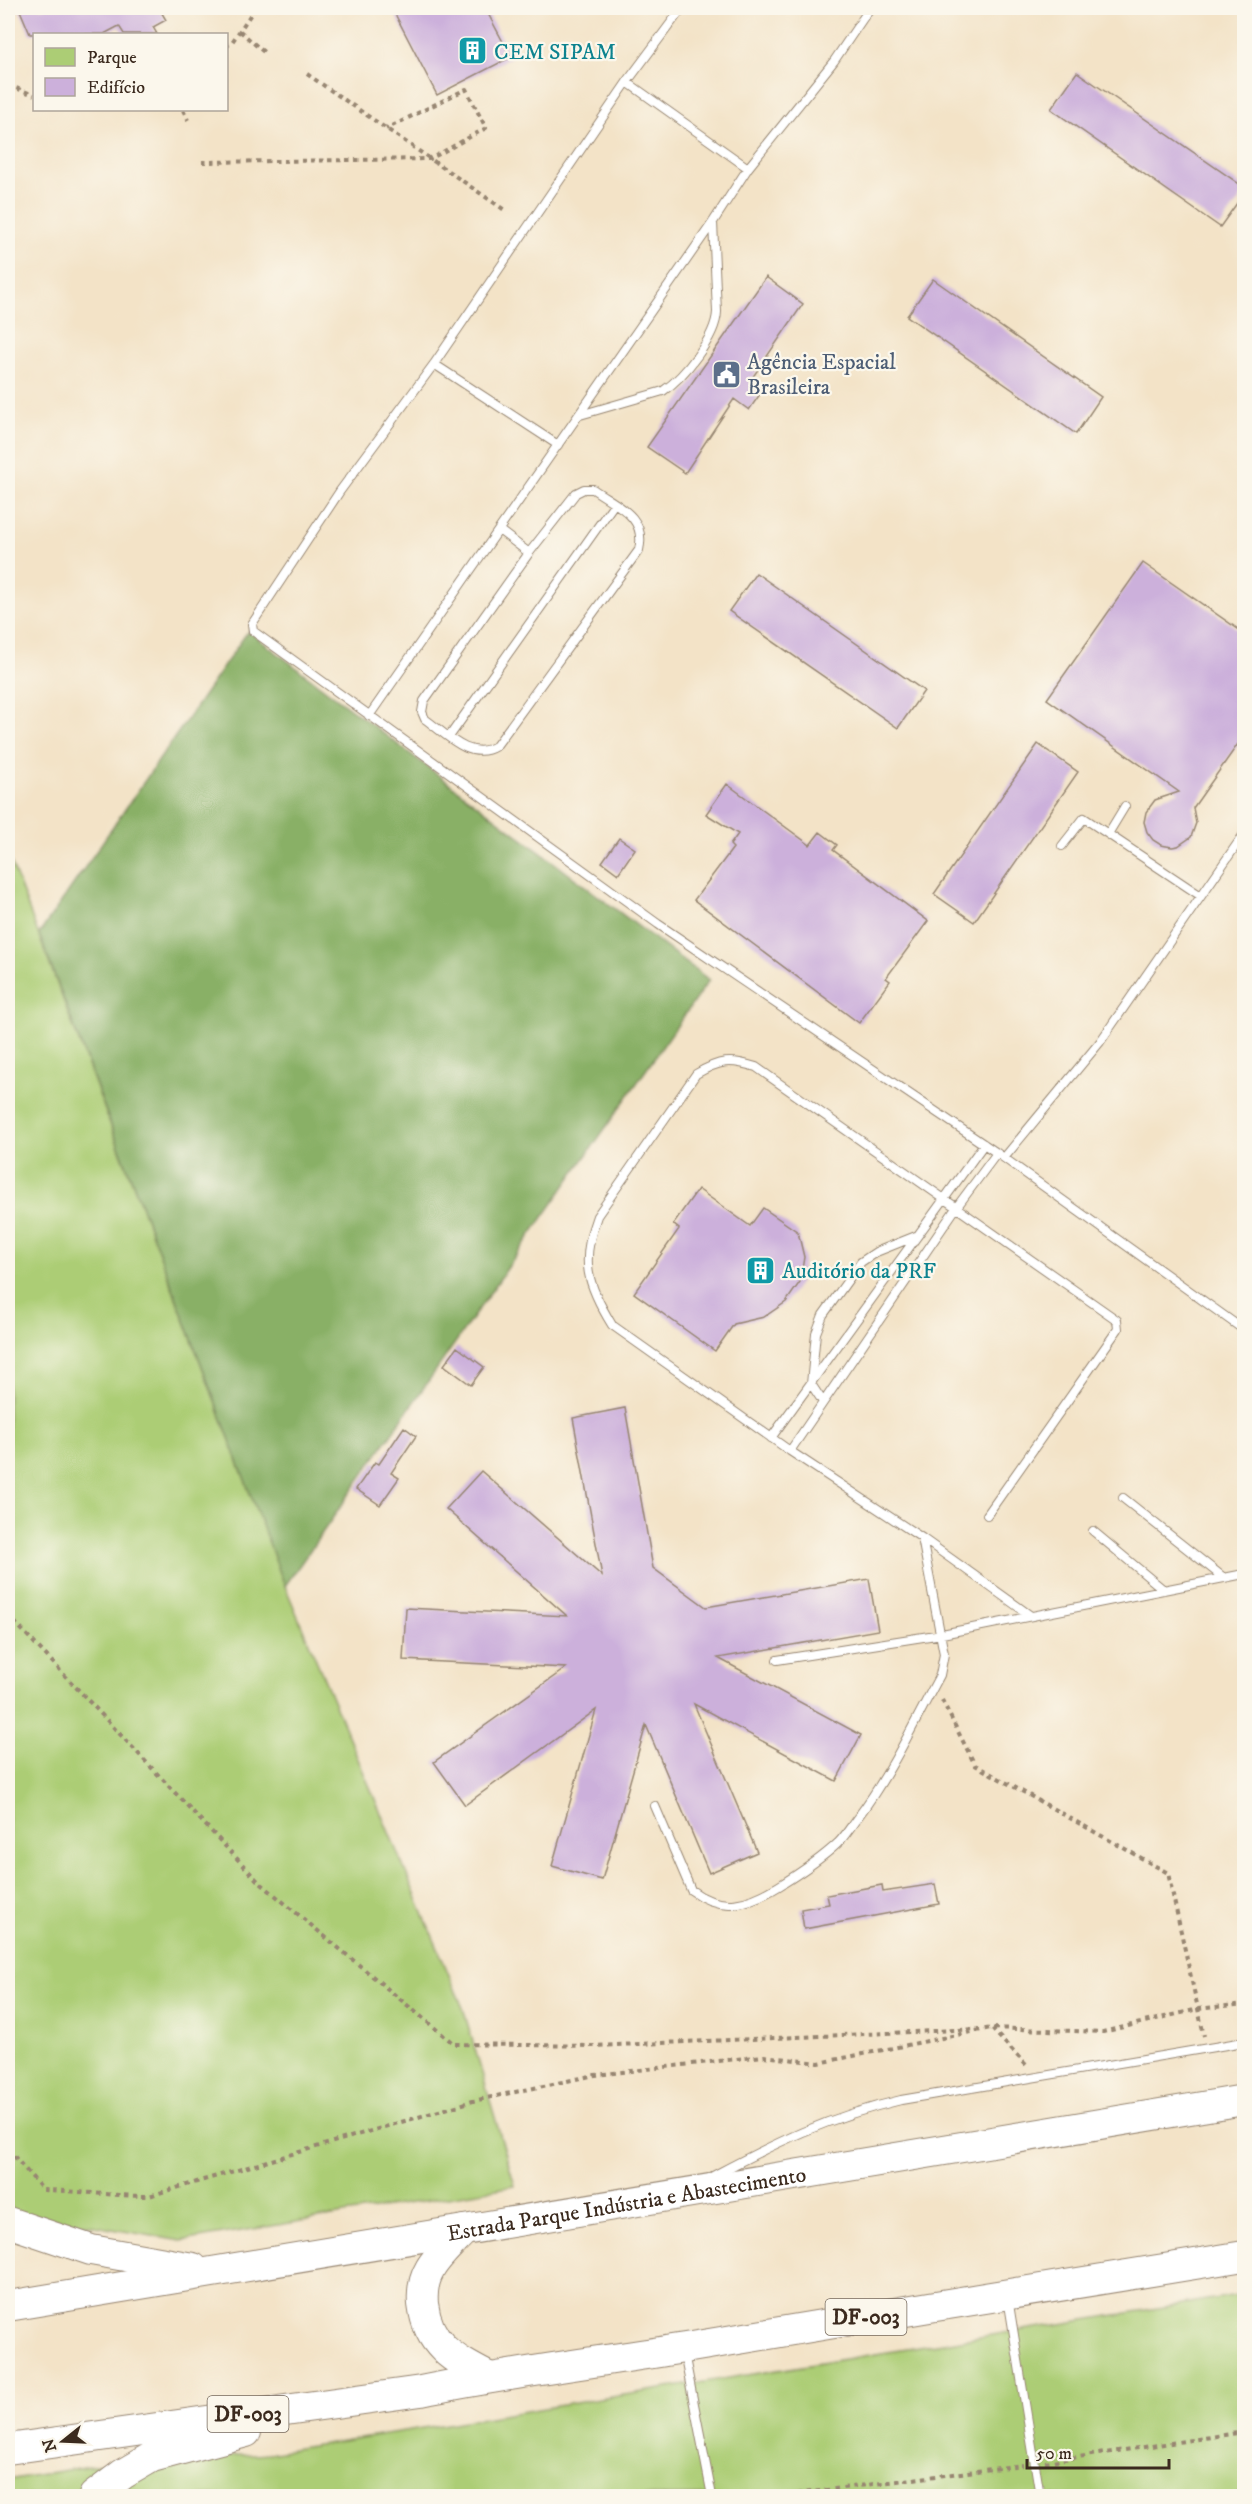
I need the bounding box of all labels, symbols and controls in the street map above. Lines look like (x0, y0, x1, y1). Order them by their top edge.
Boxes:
legend (33, 33, 228, 111)
building icon: CEM SIPAM (457, 35, 489, 67)
place label: CEM SIPAM (494, 39, 616, 66)
text: Parque (87, 47, 137, 69)
text: Edifício (87, 77, 145, 99)
place label: Agência Espacial Brasileira (747, 349, 896, 401)
public building icon: Agência Espacial Brasileira (710, 358, 742, 390)
building icon: Auditório da PRF (745, 1254, 777, 1286)
place label: Auditório da PRF (782, 1258, 937, 1285)
street label: Estrada Parque Indústria e Abastecimento (445, 2161, 808, 2248)
road number: DF-003 (826, 2299, 906, 2335)
road number: DF-003 (208, 2396, 288, 2432)
north arrow (33, 2411, 93, 2471)
scale bar (1027, 2432, 1170, 2470)
text: N (38, 2436, 61, 2455)
text: 50 m (1036, 2443, 1072, 2465)

